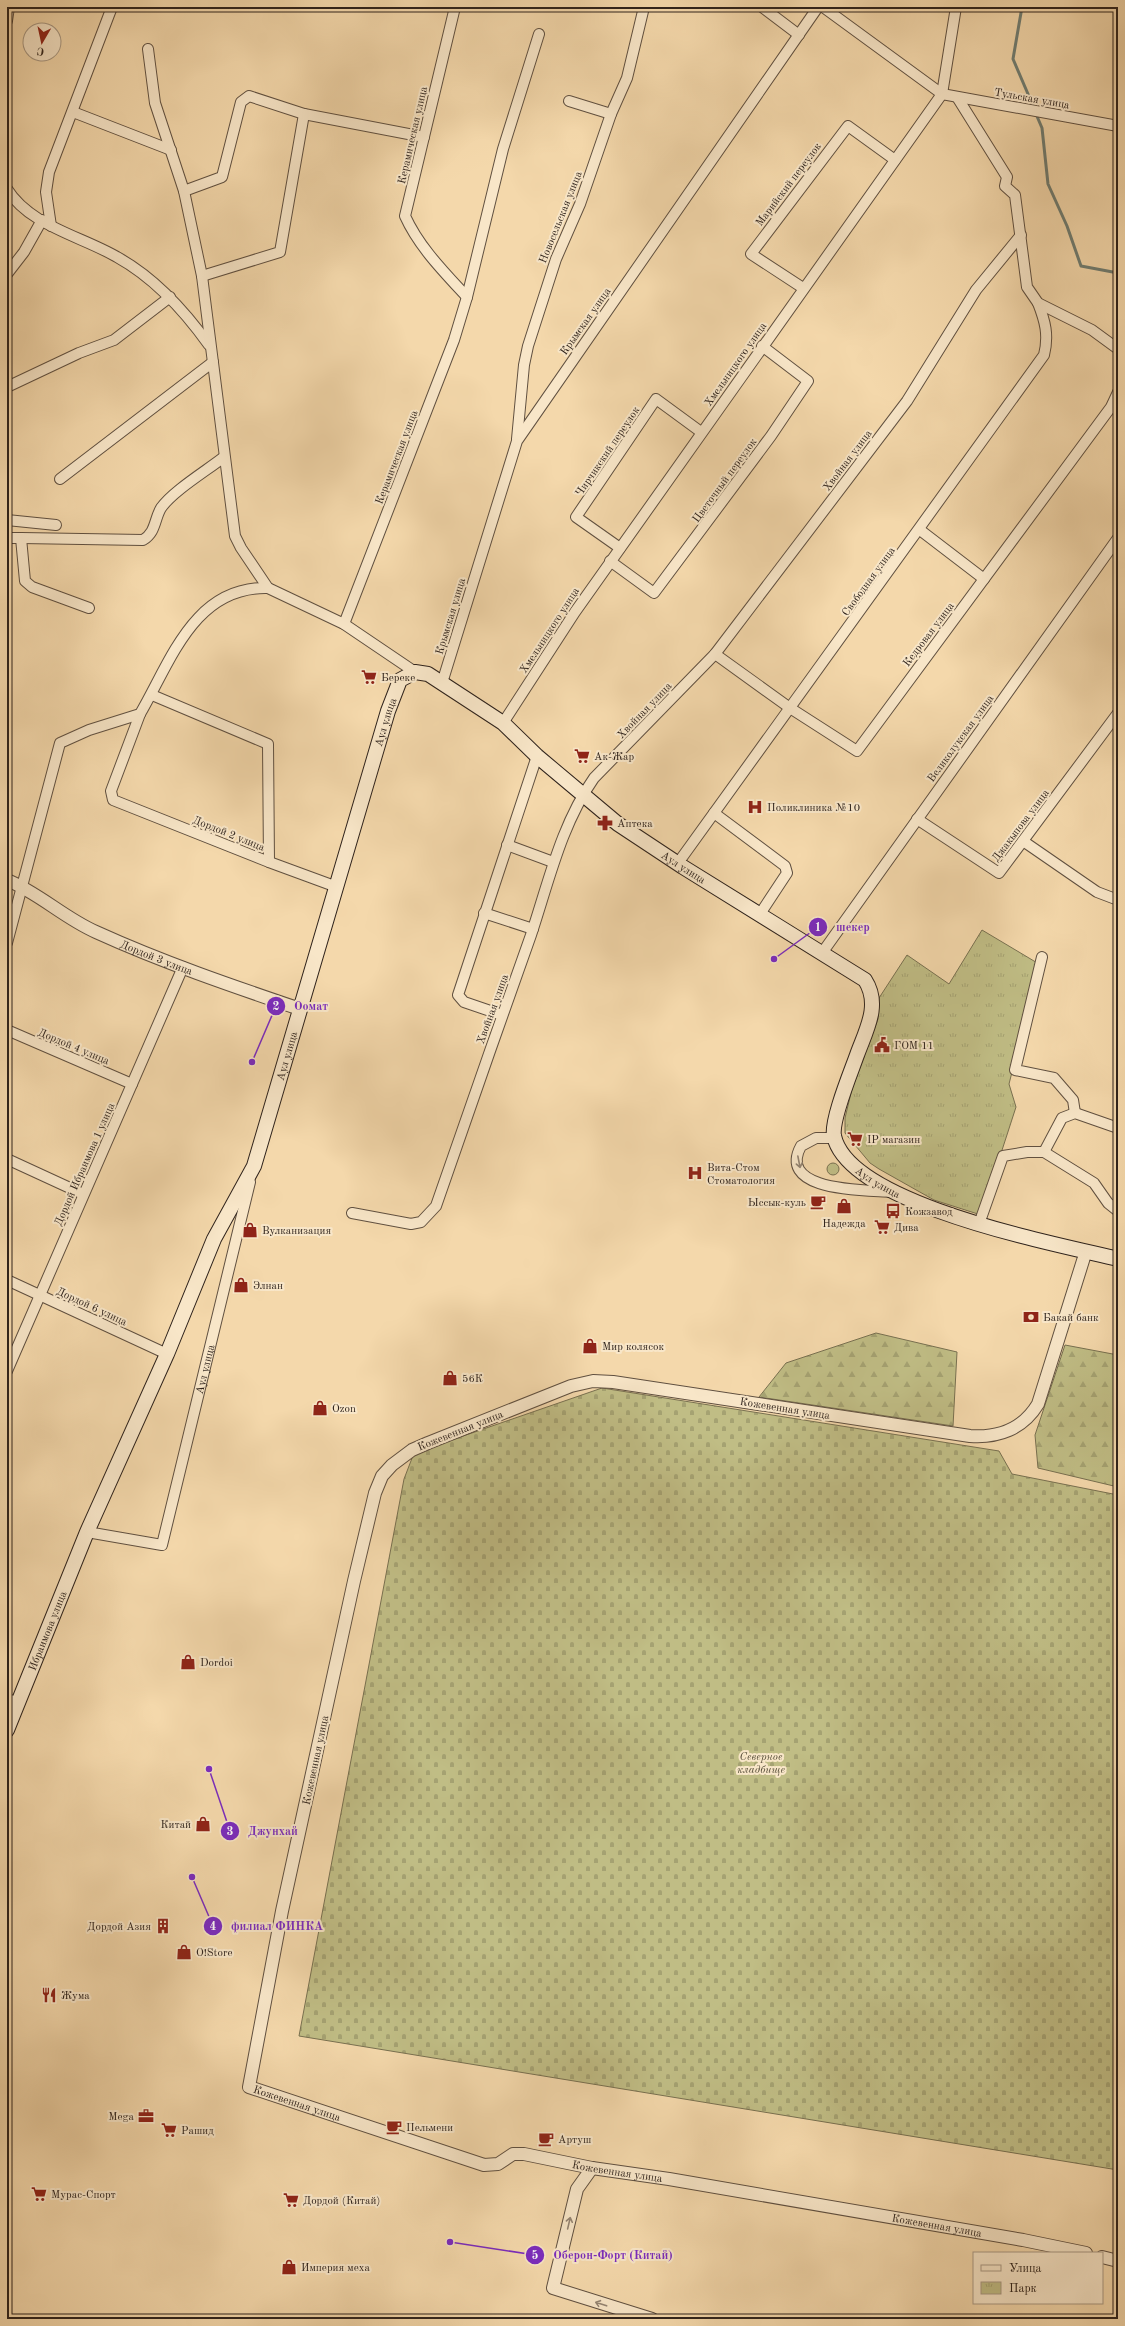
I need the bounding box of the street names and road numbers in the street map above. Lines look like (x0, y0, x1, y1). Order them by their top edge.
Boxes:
street label: Керамическая улица (397, 85, 430, 185)
street label: Тульская улица (993, 87, 1071, 112)
street label: Марийский переулок (754, 141, 824, 229)
street label: Новосельская улица (538, 170, 585, 265)
street label: Крымская улица (559, 286, 614, 358)
street label: Хмельницкого улица (703, 320, 770, 409)
street label: Чирчикский переулок (574, 405, 643, 499)
street label: Керамическая улица (374, 409, 421, 506)
street label: Хвойная улица (822, 428, 875, 493)
street label: Цветочный переулок (691, 436, 760, 525)
street label: Свободная улица (841, 545, 898, 618)
street label: Крымская улица (435, 576, 468, 656)
street label: Хмельницкого улица (519, 586, 582, 676)
street label: Кедровая улица (902, 600, 957, 669)
street label: Хвойная улица (616, 680, 675, 741)
street label: Великолукская улица (926, 693, 997, 784)
street label: Аул улица (374, 696, 400, 748)
street label: Джакыпова улица (991, 787, 1052, 864)
street label: Дордой 2 улица (191, 815, 266, 854)
street label: Аул улица (658, 850, 707, 887)
street label: Дордой 3 улица (118, 939, 194, 978)
street label: Хвойная улица (476, 973, 511, 1046)
street label: Дордой 4 улица (36, 1027, 111, 1068)
street label: Аул улица (275, 1030, 300, 1082)
street label: Дордой Ибраимова 1 улица (53, 1101, 118, 1228)
street label: Аул улица (852, 1166, 902, 1201)
street label: Дордой 6 улица (54, 1286, 129, 1329)
street label: Аул улица (195, 1343, 217, 1395)
street label: Кожевенная улица (739, 1397, 831, 1422)
street label: Кожевенная улица (416, 1409, 505, 1454)
street label: Ибраимова улица (27, 1589, 70, 1673)
street label: Кожевенная улица (302, 1714, 331, 1806)
street label: Кожевенная улица (252, 2085, 342, 2124)
street label: Кожевенная улица (571, 2160, 664, 2185)
street label: Кожевенная улица (891, 2213, 983, 2240)

